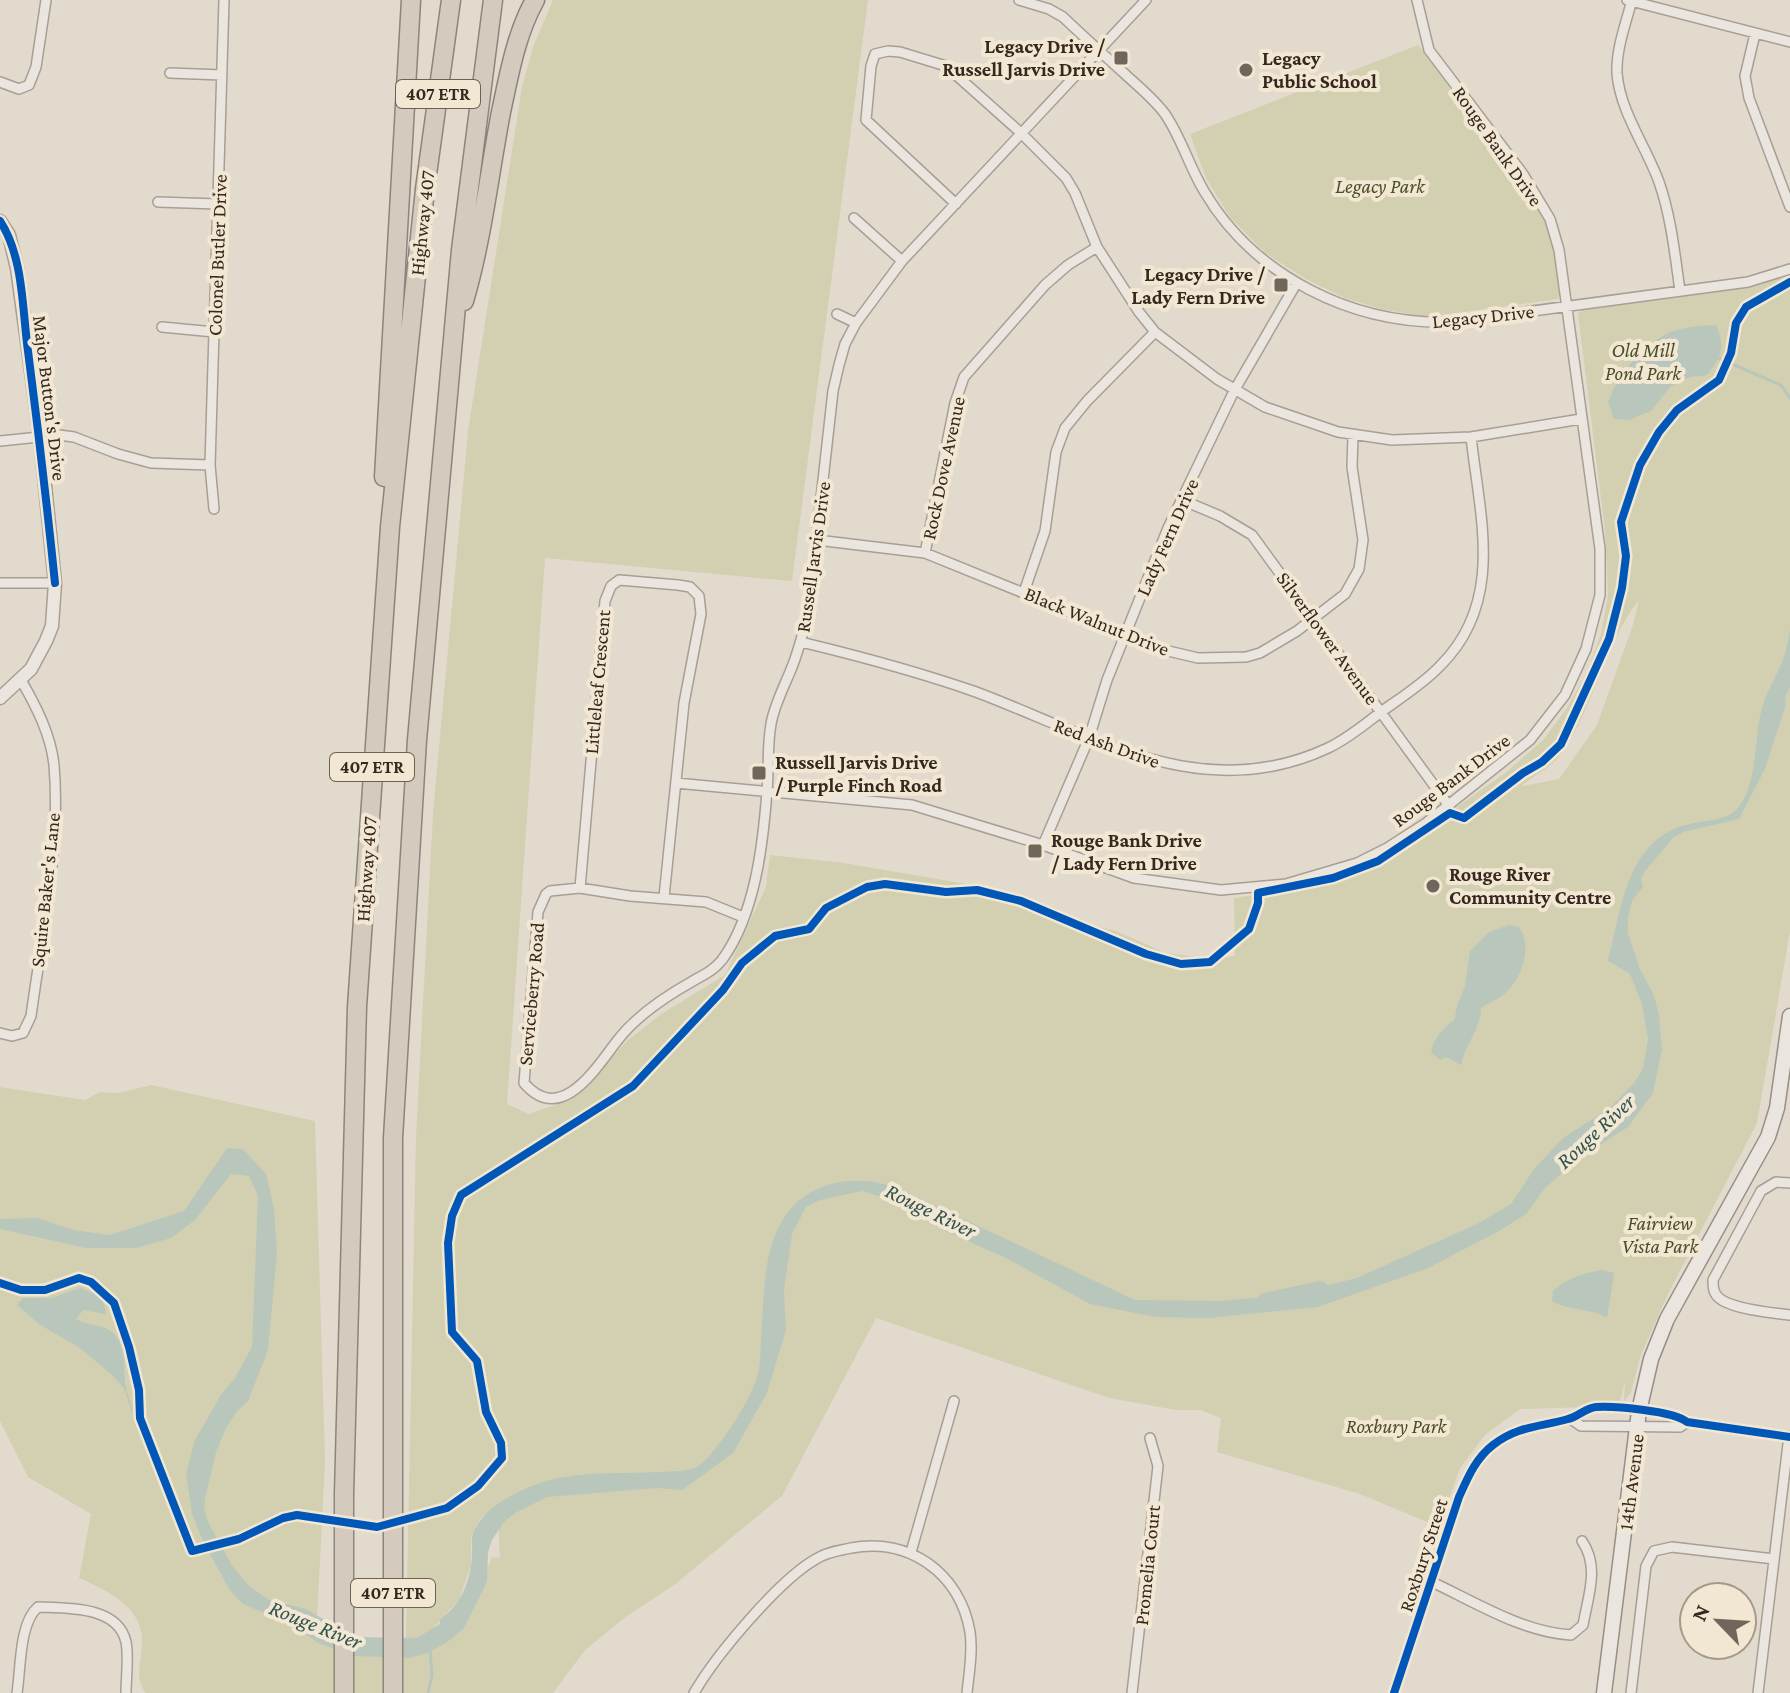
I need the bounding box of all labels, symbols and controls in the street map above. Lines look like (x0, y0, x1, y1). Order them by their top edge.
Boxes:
place label: Legacy Drive / Russell Jarvis Drive (942, 35, 1106, 80)
place label: Legacy Public School (1262, 47, 1377, 92)
marker: Legacy Drive / Russell Jarvis Drive (1112, 49, 1130, 67)
marker: Legacy Public School (1237, 61, 1255, 79)
road number: 407 ETR (396, 80, 480, 108)
street label: Rouge Bank Drive (1448, 82, 1548, 211)
street label: Highway 407 (406, 169, 439, 277)
street label: Colonel Butler Drive (203, 174, 231, 336)
park label: Legacy Park (1335, 175, 1426, 198)
place label: Legacy Drive / Lady Fern Drive (1131, 263, 1266, 308)
marker: Legacy Drive / Lady Fern Drive (1272, 276, 1290, 294)
street label: Legacy Drive (1431, 300, 1535, 333)
street label: Major Button's Drive (28, 314, 71, 482)
park label: Old Mill Pond Park (1605, 339, 1682, 384)
street label: Rock Dove Avenue (917, 394, 969, 542)
street label: Lady Fern Drive (1131, 475, 1204, 599)
street label: Russell Jarvis Drive (792, 480, 835, 634)
street label: Silverflower Avenue (1272, 567, 1384, 709)
street label: Black Walnut Drive (1021, 582, 1173, 660)
street label: Littleleaf Crescent (580, 608, 614, 755)
street label: Red Ash Drive (1051, 714, 1163, 772)
street label: Rouge Bank Drive (1388, 729, 1515, 832)
place label: Russell Jarvis Drive / Purple Finch Road (775, 751, 942, 796)
road number: 407 ETR (330, 753, 414, 781)
marker: Russell Jarvis Drive / Purple Finch Road (750, 764, 768, 782)
street label: Squire Baker's Lane (26, 812, 65, 968)
street label: Highway 407 (351, 816, 382, 923)
place label: Rouge Bank Drive / Lady Fern Drive (1051, 829, 1202, 874)
marker: Rouge Bank Drive / Lady Fern Drive (1026, 842, 1044, 860)
place label: Rouge River Community Centre (1449, 863, 1611, 908)
marker: Rouge River Community Centre (1424, 877, 1442, 895)
street label: Serviceberry Road (514, 921, 549, 1067)
water label: Rouge River (1551, 1088, 1641, 1174)
water label: Rouge River (881, 1178, 981, 1244)
park label: Fairview Vista Park (1622, 1212, 1699, 1257)
park label: Roxbury Park (1346, 1415, 1448, 1438)
street label: 14th Avenue (1614, 1432, 1648, 1531)
street label: Roxbury Street (1394, 1495, 1453, 1615)
street label: Promelia Court (1130, 1503, 1164, 1626)
road number: 407 ETR (351, 1579, 435, 1607)
north arrow (1678, 1581, 1758, 1661)
water label: Rouge River (266, 1595, 367, 1655)
text: N (1686, 1601, 1715, 1625)

